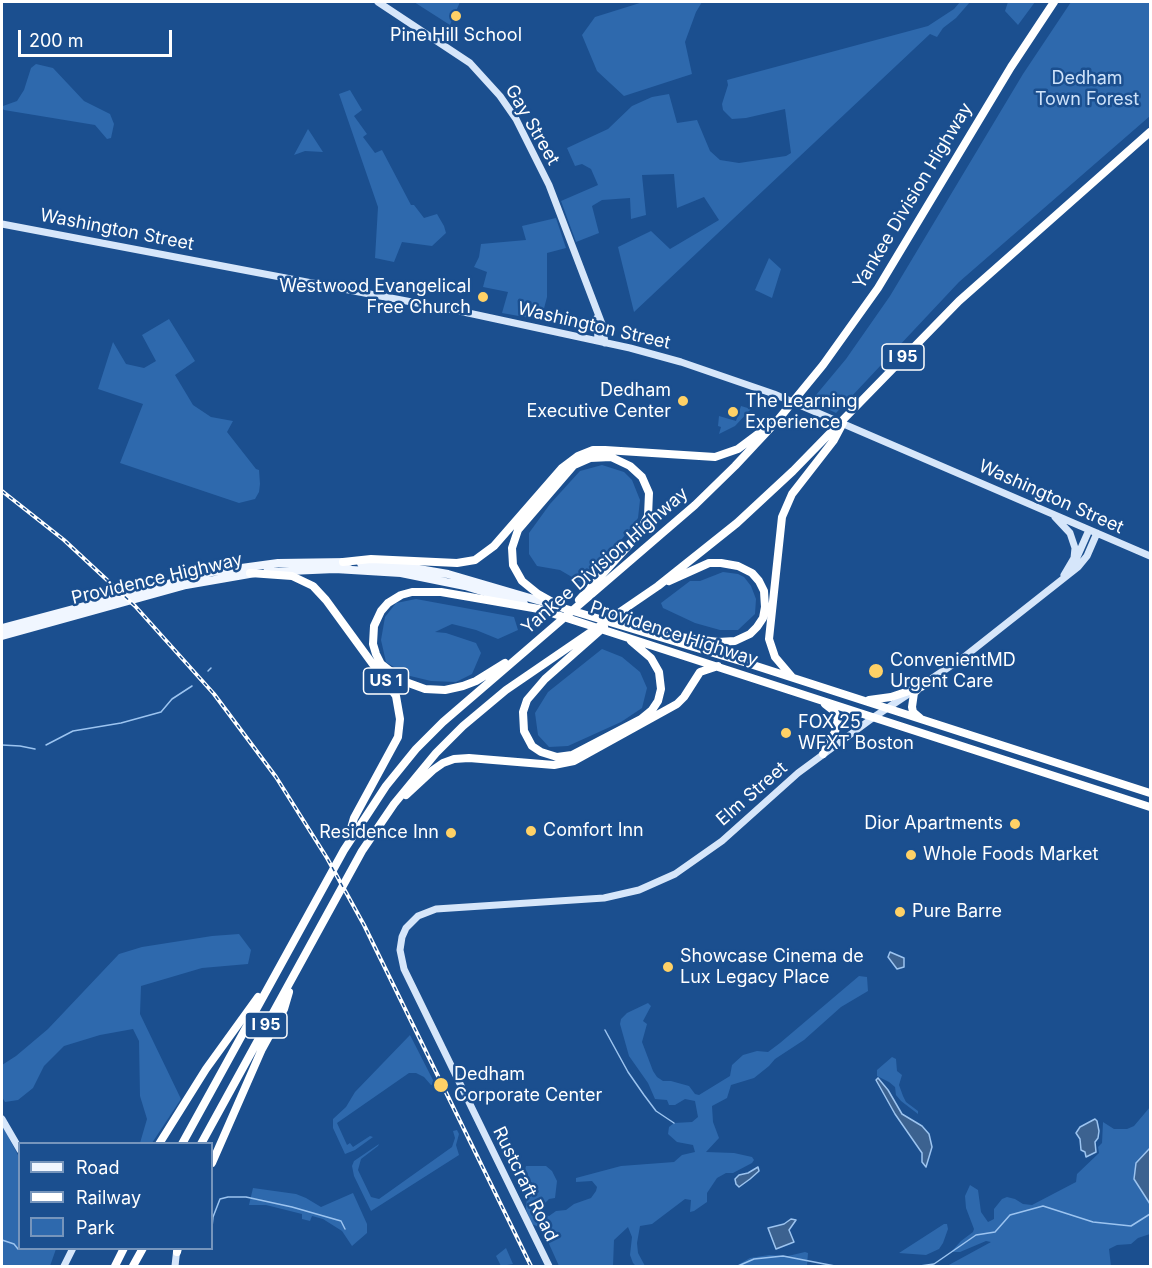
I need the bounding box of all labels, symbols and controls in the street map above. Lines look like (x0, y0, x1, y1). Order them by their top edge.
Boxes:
marker: Pine Hill School (449, 9, 463, 23)
scale bar (21, 18, 176, 56)
place label: Pine Hill School (390, 25, 522, 47)
text: 200 m (29, 30, 84, 51)
park label: Dedham Town Forest (1035, 68, 1139, 110)
street label: Gay Street (500, 81, 564, 169)
street label: Yankee Division Highway (849, 99, 977, 293)
street label: Washington Street (38, 205, 196, 255)
place label: Westwood Evangelical Free Church (279, 276, 471, 318)
marker: Westwood Evangelical Free Church (476, 290, 490, 304)
street label: Washington Street (516, 298, 672, 354)
road number: I 95 (882, 344, 924, 370)
place label: Dedham Executive Center (527, 380, 671, 422)
place label: The Learning Experience (745, 391, 858, 434)
marker: Dedham Executive Center (676, 394, 690, 408)
marker: The Learning Experience (726, 405, 740, 419)
street label: Washington Street (975, 455, 1127, 539)
street label: Yankee Division Highway (517, 483, 693, 639)
street label: Providence Highway (69, 549, 245, 609)
street label: Providence Highway (587, 597, 761, 671)
place label: ConvenientMD Urgent Care (890, 650, 1016, 692)
marker: ConvenientMD Urgent Care (867, 662, 885, 680)
road number: US 1 (364, 668, 408, 694)
place label: FOX 25 WFXT Boston (798, 712, 914, 754)
marker: FOX 25 WFXT Boston (779, 726, 793, 740)
street label: Elm Street (712, 757, 792, 831)
place label: Dior Apartments (864, 813, 1003, 835)
marker: Dior Apartments (1008, 817, 1022, 831)
place label: Comfort Inn (543, 820, 644, 842)
place label: Residence Inn (319, 822, 439, 844)
marker: Comfort Inn (524, 824, 538, 838)
marker: Residence Inn (444, 826, 458, 840)
place label: Whole Foods Market (923, 844, 1098, 866)
marker: Whole Foods Market (904, 848, 918, 862)
place label: Pure Barre (912, 901, 1002, 923)
marker: Pure Barre (893, 905, 907, 919)
place label: Showcase Cinema de Lux Legacy Place (680, 946, 864, 988)
marker: Showcase Cinema de Lux Legacy Place (661, 960, 675, 974)
road number: I 95 (245, 1012, 287, 1038)
place label: Dedham Corporate Center (454, 1064, 602, 1106)
marker: Dedham Corporate Center (432, 1076, 450, 1094)
street label: Rustcraft Road (488, 1123, 562, 1245)
legend (18, 1142, 213, 1250)
text: Road (76, 1157, 119, 1178)
text: Railway (76, 1187, 141, 1208)
text: Park (76, 1217, 115, 1238)

